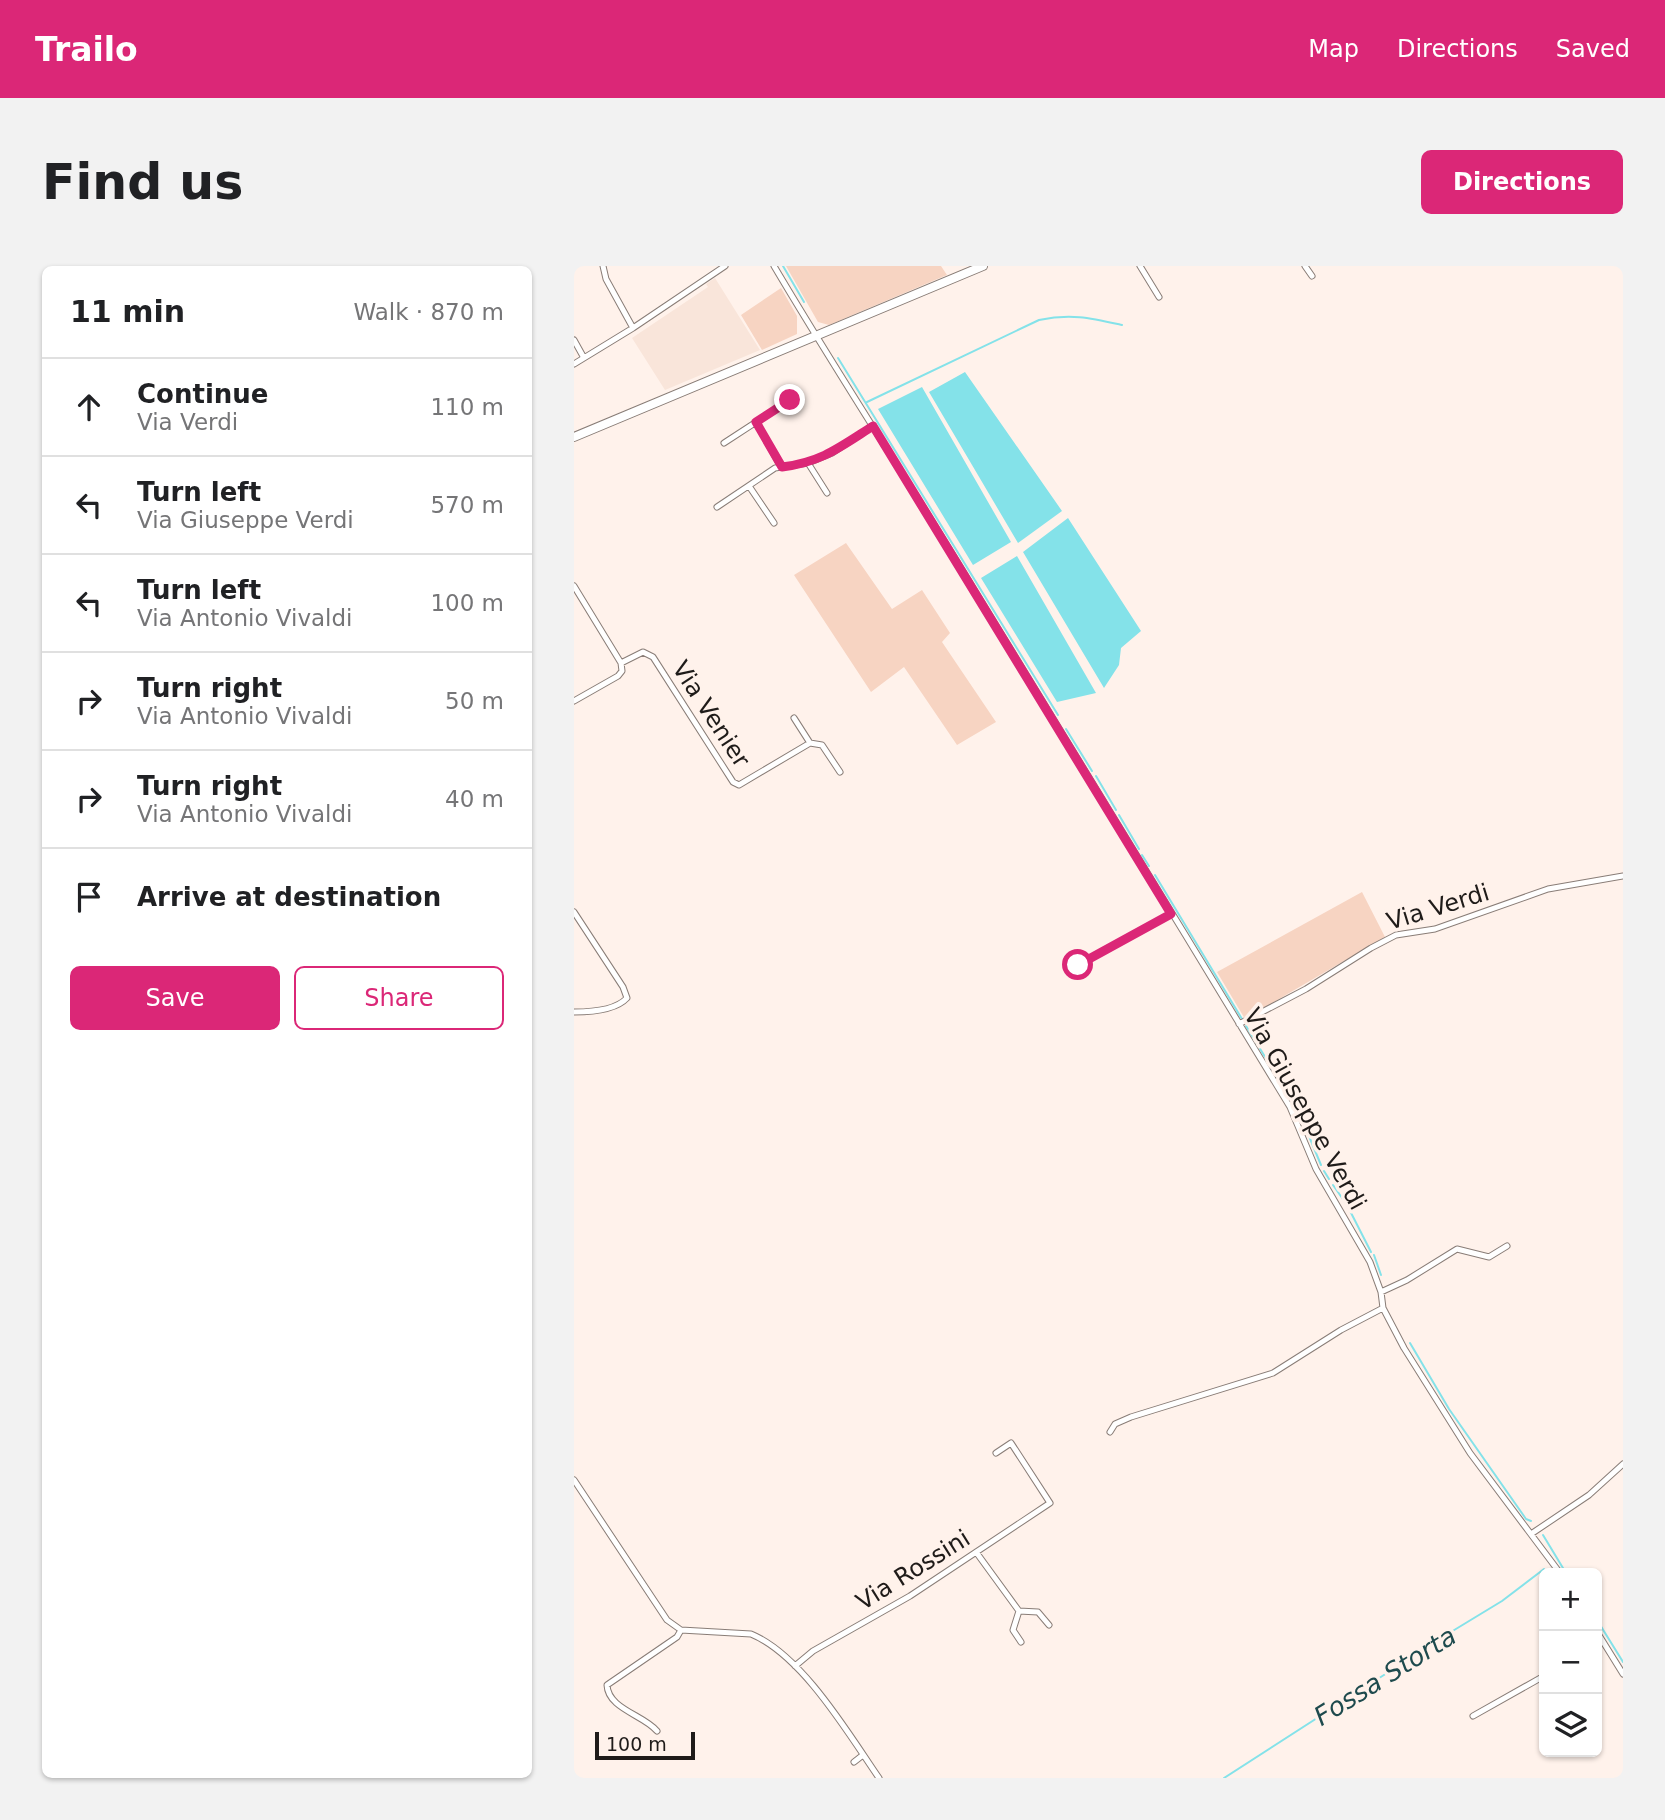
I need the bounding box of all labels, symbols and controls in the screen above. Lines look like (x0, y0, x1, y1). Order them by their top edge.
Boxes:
text: Trailo (35, 30, 138, 69)
text: Map (1308, 35, 1359, 63)
text: Directions (1397, 35, 1518, 63)
text: Saved (1556, 35, 1630, 63)
button: Directions (1421, 150, 1623, 214)
text: Find us (42, 154, 243, 211)
text: 11 min (70, 294, 185, 329)
text: Walk · 870 m (353, 299, 504, 325)
text: Continue (137, 379, 268, 409)
route end (774, 384, 805, 415)
icon: ahead (70, 388, 108, 426)
text: 110 m (430, 394, 504, 420)
text: Via Verdi (137, 409, 238, 435)
text: Turn left (137, 477, 261, 507)
icon: left (70, 486, 108, 524)
text: 570 m (430, 492, 504, 518)
text: Via Giuseppe Verdi (137, 507, 354, 533)
text: Turn left (137, 575, 261, 605)
icon: left (70, 584, 108, 622)
text: 100 m (430, 590, 504, 616)
text: Via Antonio Vivaldi (137, 605, 352, 631)
street label: Via Venier (666, 656, 756, 772)
text: Turn right (137, 673, 282, 703)
icon: right (70, 682, 108, 720)
text: 50 m (445, 688, 504, 714)
text: Via Antonio Vivaldi (137, 703, 352, 729)
text: Turn right (137, 771, 282, 801)
icon: right (70, 780, 108, 818)
text: 40 m (445, 786, 504, 812)
text: Via Antonio Vivaldi (137, 801, 352, 827)
icon: arrive (70, 878, 108, 916)
street label: Via Verdi (1383, 878, 1493, 936)
text: Arrive at destination (137, 882, 441, 912)
route start (1062, 949, 1093, 980)
button: Save (70, 966, 280, 1030)
button: Share (294, 966, 504, 1030)
street label: Via Giuseppe Verdi (1238, 1003, 1372, 1215)
street label: Via Rossini (851, 1524, 975, 1616)
map controls (1539, 1568, 1602, 1757)
button: + (1539, 1568, 1602, 1631)
water label: Fossa Storta (1309, 1620, 1461, 1732)
button: − (1539, 1631, 1602, 1694)
button: layers (1539, 1694, 1602, 1757)
scale bar (595, 1729, 695, 1761)
text: 100 m (606, 1733, 667, 1755)

